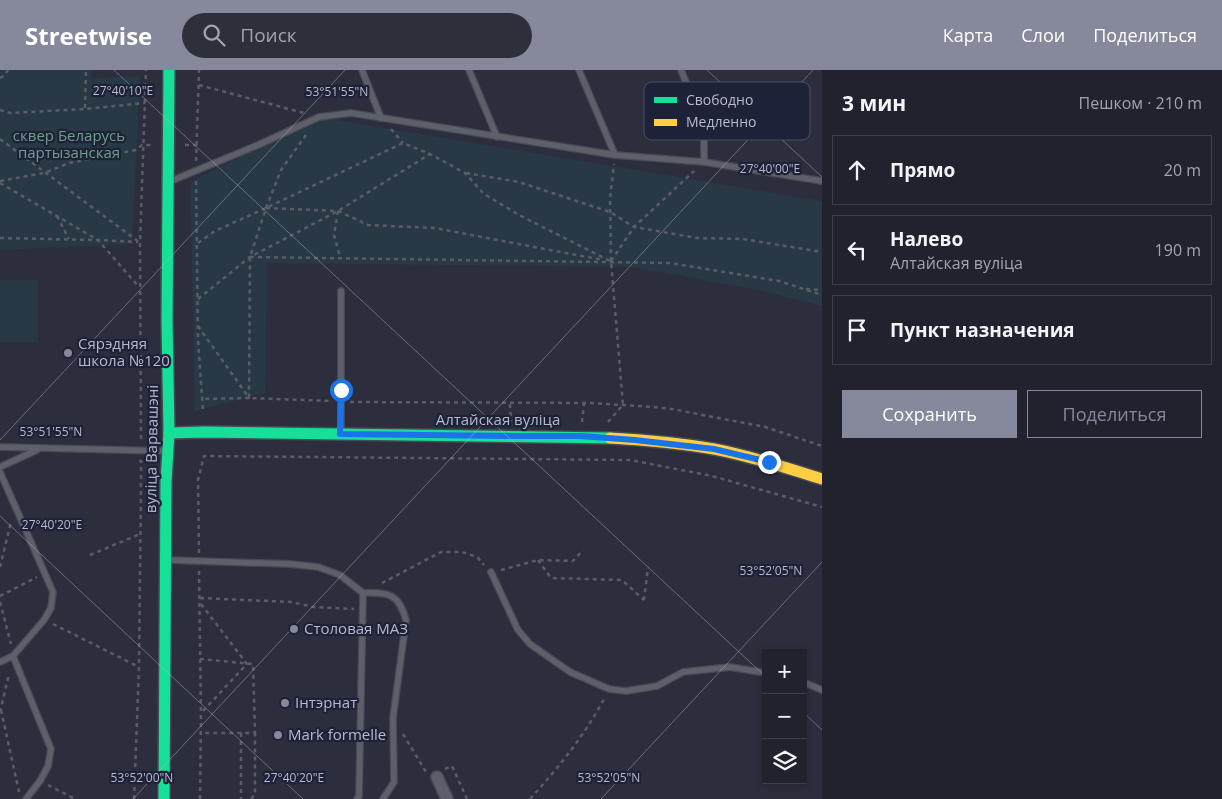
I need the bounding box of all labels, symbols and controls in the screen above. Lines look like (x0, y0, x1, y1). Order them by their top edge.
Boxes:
search box (182, 13, 532, 58)
text: Streetwise (25, 19, 152, 52)
icon: search (200, 21, 228, 49)
text: Поиск (240, 22, 297, 48)
text: Карта (943, 23, 993, 47)
text: Слои (1021, 23, 1065, 47)
text: Поделиться (1093, 23, 1197, 47)
text: 27°40'10"E (93, 82, 153, 99)
legend (644, 82, 810, 140)
text: 53°51'55"N (306, 83, 368, 100)
text: 3 мин (842, 89, 906, 117)
text: Свободно (686, 90, 753, 109)
text: Пешком · 210 m (1079, 92, 1202, 114)
text: Медленно (686, 112, 757, 131)
park label: сквер Беларусь партызанская (13, 125, 125, 162)
icon: ahead (843, 156, 871, 184)
text: Прямо (890, 157, 955, 183)
text: 20 m (1164, 159, 1201, 181)
text: 27°40'00"E (740, 160, 800, 177)
text: Налево (890, 226, 963, 252)
icon: left (843, 236, 871, 264)
text: 190 m (1155, 239, 1201, 261)
text: Алтайская вуліца (890, 252, 1023, 274)
icon: arrive (843, 316, 871, 344)
text: Пункт назначения (890, 317, 1075, 343)
place label: Сярэдняя школа №120 (78, 333, 170, 370)
marker: Сярэдняя школа №120 (62, 347, 74, 359)
route start (330, 379, 353, 402)
street label: вуліца Варвашэні (140, 385, 162, 513)
button: Сохранить (842, 390, 1017, 438)
button: Поделиться (1027, 390, 1202, 438)
street label: Алтайская вуліца (436, 409, 560, 429)
text: 53°51'55"N (20, 423, 82, 440)
route end (758, 451, 781, 474)
text: 27°40'20"E (22, 516, 82, 533)
text: 53°52'05"N (740, 562, 802, 579)
place label: Столовая МАЗ (304, 618, 408, 638)
marker: Столовая МАЗ (288, 623, 300, 635)
map controls (762, 649, 807, 784)
button: + (762, 649, 807, 694)
place label: Інтэрнат (295, 692, 357, 712)
button: − (762, 694, 807, 739)
marker: Інтэрнат (279, 697, 291, 709)
place label: Mark formelle (288, 724, 386, 744)
marker: Mark formelle (272, 729, 284, 741)
button: layers (762, 739, 807, 784)
text: 53°52'00"N (111, 769, 173, 786)
text: 27°40'20"E (264, 769, 324, 786)
text: 53°52'05"N (578, 769, 640, 786)

